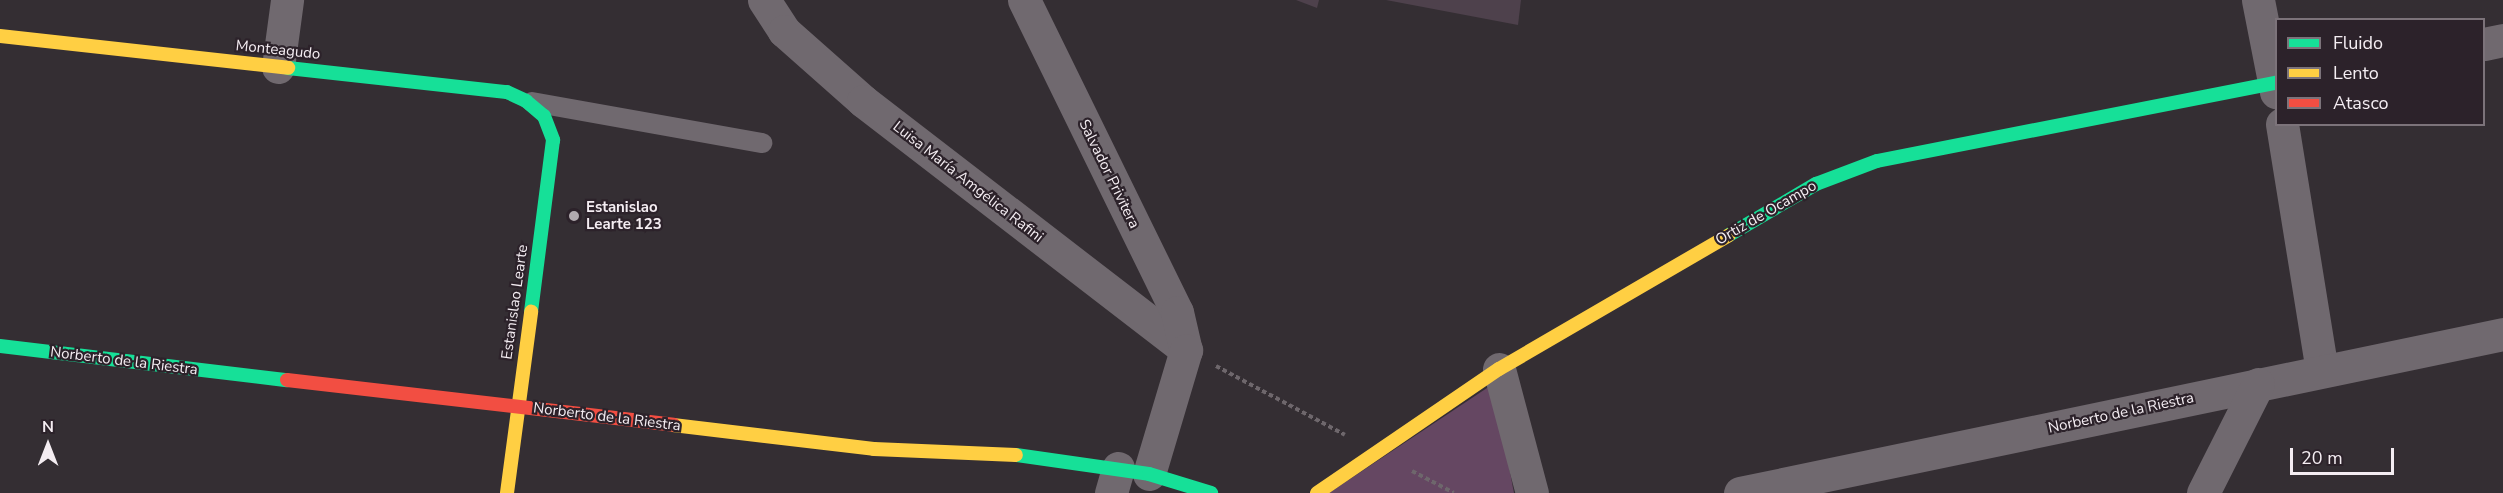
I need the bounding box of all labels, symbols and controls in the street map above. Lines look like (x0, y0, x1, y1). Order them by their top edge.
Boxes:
legend (2275, 18, 2485, 126)
text: Fluido (2333, 31, 2383, 55)
street label: Monteagudo (235, 37, 321, 63)
text: Lento (2333, 61, 2379, 85)
text: Atasco (2333, 91, 2389, 115)
street label: Salvador Privitera (1075, 117, 1143, 231)
street label: Luisa María Amgélica Rafini (889, 118, 1047, 246)
street label: Ortiz de Ocampo (1712, 177, 1820, 249)
place label: Estanislao Learte 123 (586, 198, 662, 233)
marker: Estanislao Learte 123 (567, 209, 581, 223)
street label: Estanislao Learte (498, 243, 532, 361)
street label: Norberto de la Riestra (49, 343, 199, 379)
street label: Norberto de la Riestra (2046, 389, 2196, 437)
street label: Norberto de la Riestra (532, 399, 682, 435)
north arrow (18, 415, 78, 475)
text: N (42, 416, 54, 438)
scale bar (2293, 436, 2396, 474)
text: 20 m (2301, 446, 2343, 470)

